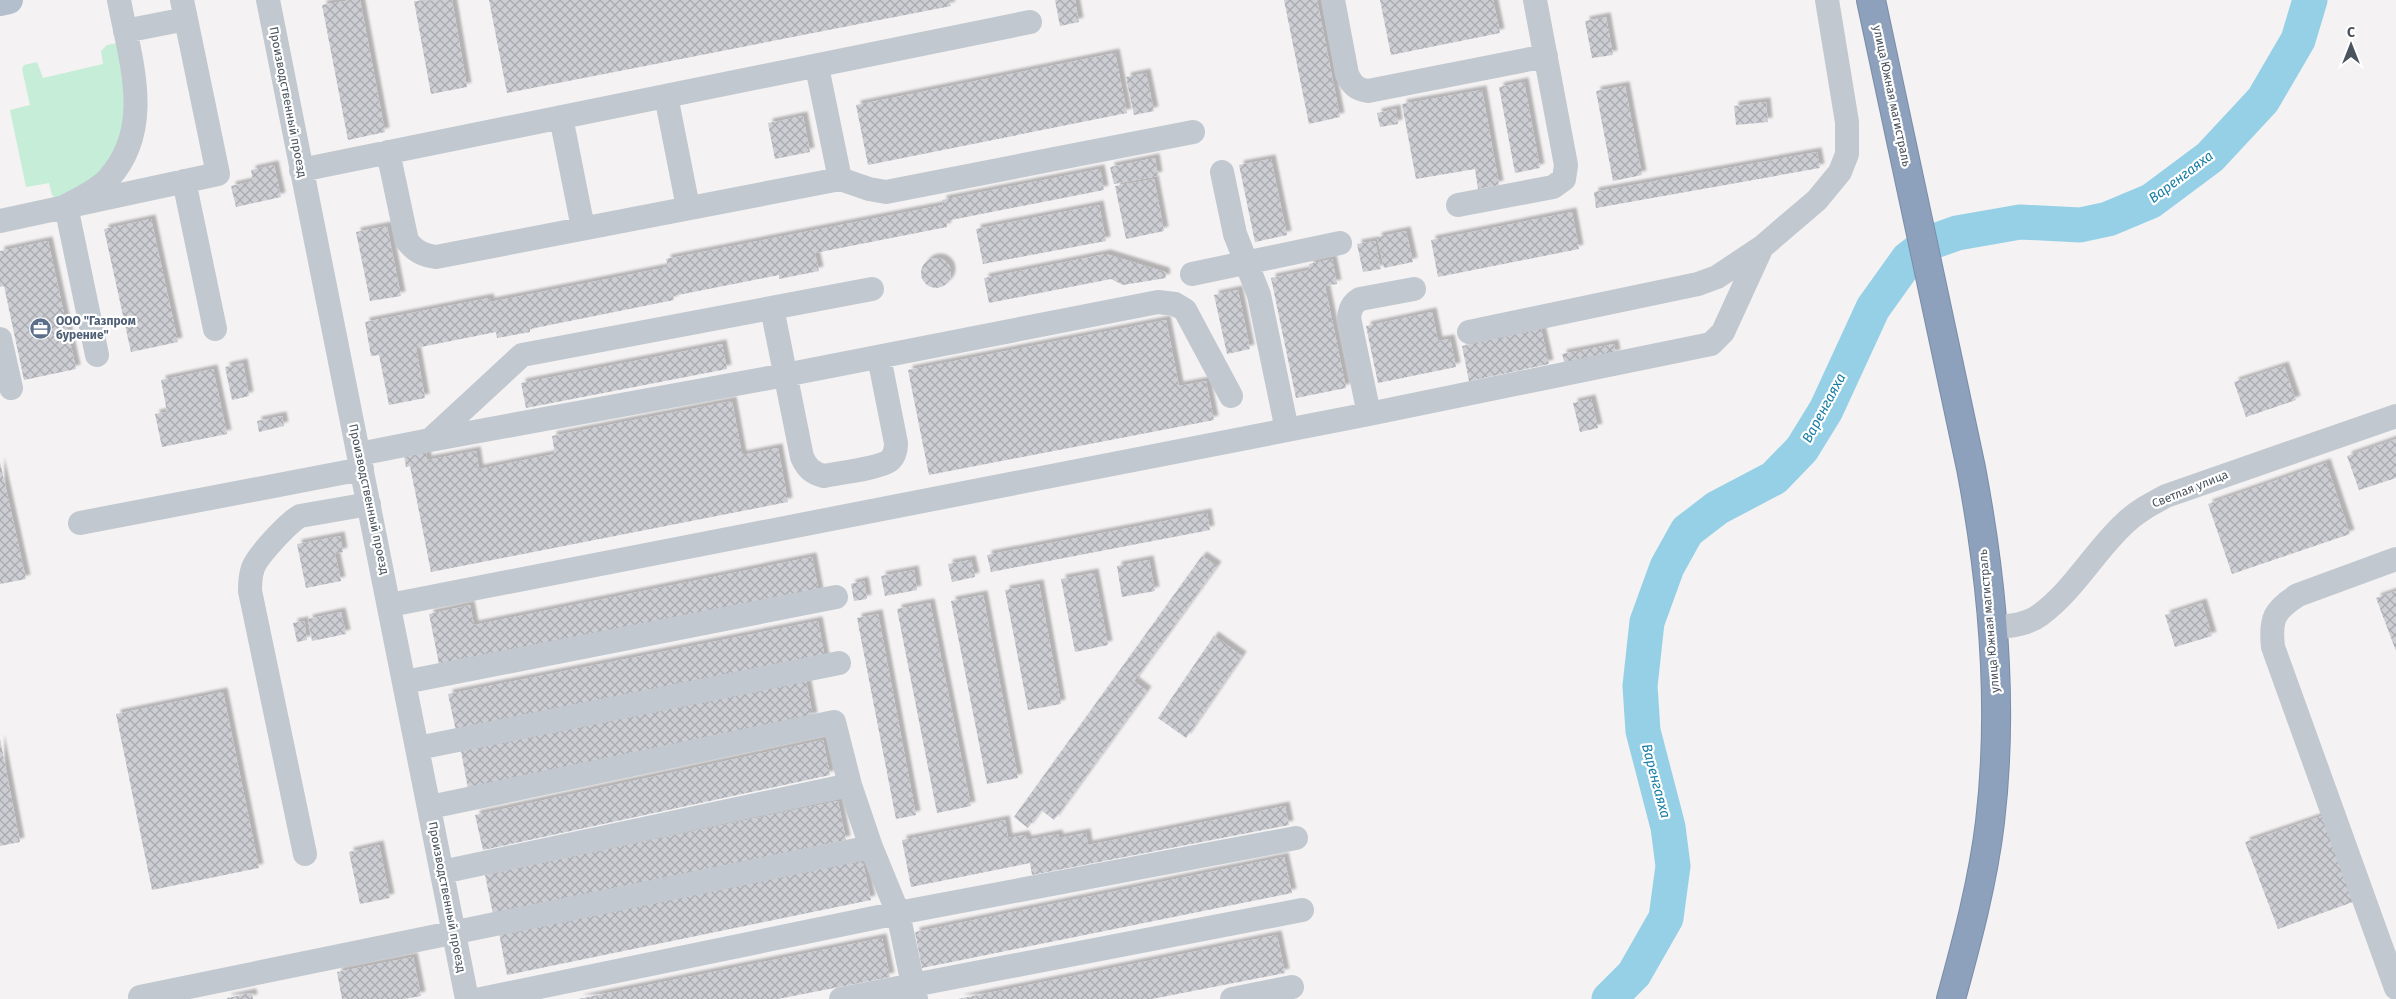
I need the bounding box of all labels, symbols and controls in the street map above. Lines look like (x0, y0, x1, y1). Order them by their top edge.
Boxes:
north arrow (2326, 20, 2376, 70)
street label: улица Южная магистраль (1870, 24, 1914, 168)
text: С (2347, 24, 2355, 41)
street label: Производственный проезд (266, 25, 310, 179)
water label: Варенгаяха (2145, 147, 2217, 207)
place label: ООО "Газпром бурение" (56, 314, 136, 342)
office icon: ООО "Газпром бурение" (28, 316, 52, 340)
water label: Варенгаяха (1799, 370, 1849, 446)
street label: Производственный проезд (346, 422, 392, 576)
street label: Светлая улица (2150, 467, 2230, 511)
street label: улица Южная магистраль (1976, 549, 2002, 693)
water label: Варенгаяха (1638, 742, 1674, 820)
street label: Производственный проезд (425, 820, 469, 974)

